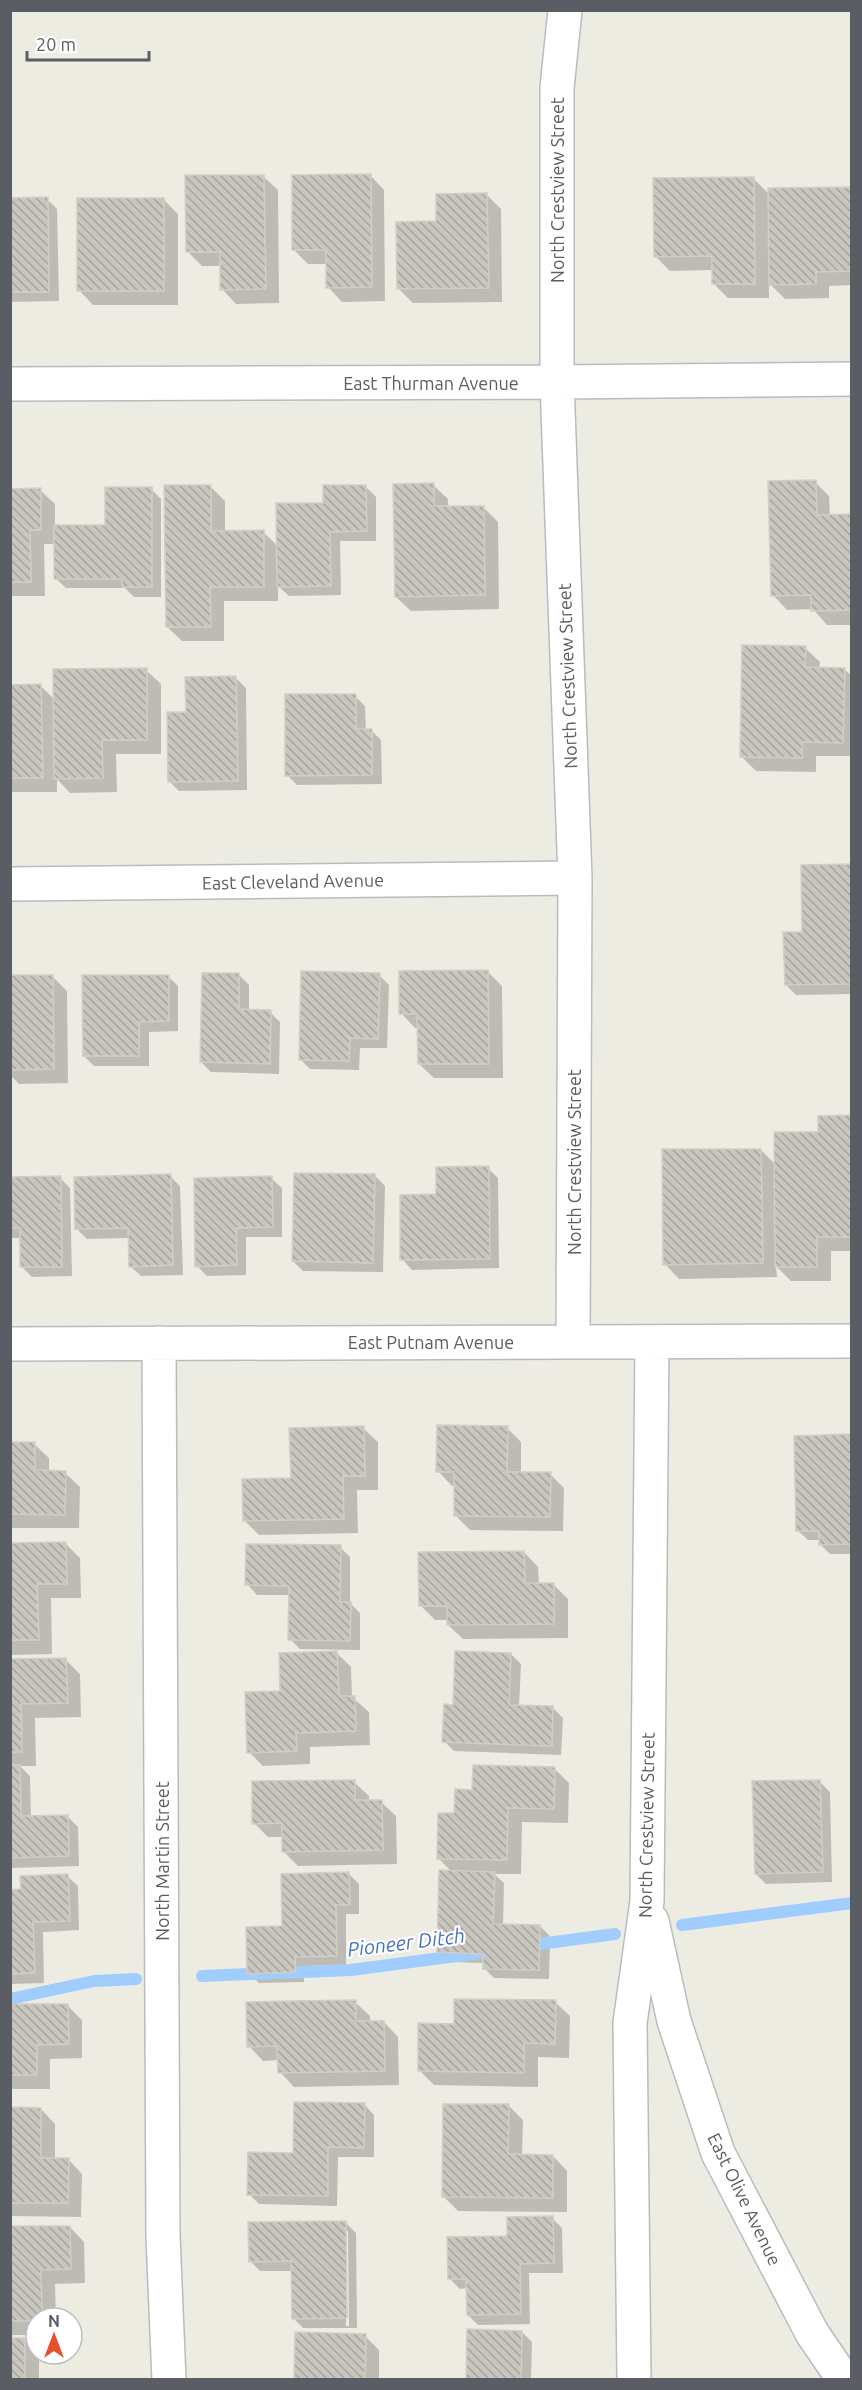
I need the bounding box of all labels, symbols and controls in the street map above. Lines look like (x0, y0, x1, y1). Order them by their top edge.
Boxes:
scale bar (27, 24, 148, 62)
text: 20 m (36, 34, 76, 54)
street label: North Crestview Street (547, 97, 567, 283)
street label: East Thurman Avenue (343, 373, 519, 393)
street label: North Crestview Street (554, 583, 580, 769)
street label: East Cleveland Avenue (202, 869, 384, 893)
street label: North Crestview Street (564, 1069, 584, 1255)
street label: East Putnam Avenue (348, 1332, 514, 1352)
street label: North Crestview Street (634, 1732, 658, 1918)
street label: North Martin Street (152, 1781, 172, 1941)
water label: Pioneer Ditch (346, 1923, 466, 1961)
street label: East Olive Avenue (704, 2130, 786, 2268)
north arrow (24, 2306, 84, 2366)
text: N (48, 2312, 60, 2330)

